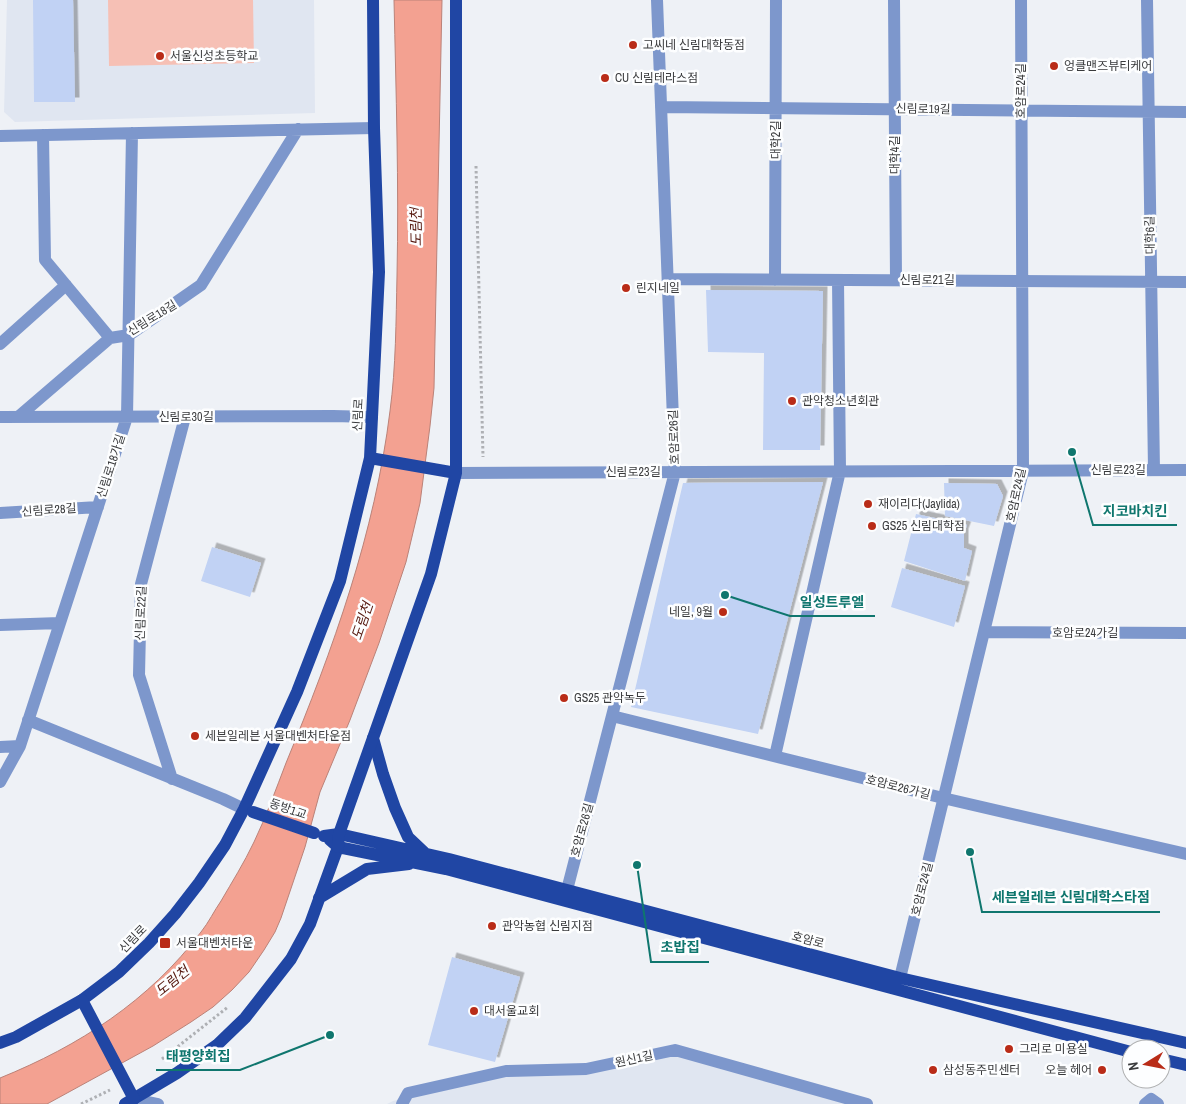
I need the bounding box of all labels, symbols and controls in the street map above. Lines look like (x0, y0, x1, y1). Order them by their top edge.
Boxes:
place label: 고씨네 신림대학동점 (643, 37, 745, 53)
marker: 고씨네 신림대학동점 (627, 39, 639, 51)
place label: 서울신성초등학교 (170, 48, 258, 64)
marker: 서울신성초등학교 (154, 50, 166, 62)
place label: 엉클맨즈뷰티케어 (1064, 58, 1152, 74)
marker: 엉클맨즈뷰티케어 (1048, 60, 1060, 72)
street label: 호암로24길 (1013, 63, 1029, 119)
place label: CU 신림테라스점 (615, 70, 698, 86)
marker: CU 신림테라스점 (599, 72, 611, 84)
street label: 신림로19길 (895, 101, 951, 117)
street label: 대학2길 (768, 121, 784, 159)
street label: 대학4길 (887, 136, 903, 174)
water label: 도림천 (407, 206, 425, 246)
street label: 대학6길 (1142, 216, 1158, 254)
street label: 신림로21길 (899, 272, 955, 288)
place label: 린지네일 (636, 280, 680, 296)
marker: 린지네일 (620, 282, 632, 294)
street label: 신림로18길 (124, 297, 180, 339)
place label: 관악청소년회관 (802, 393, 879, 409)
marker: 관악청소년회관 (786, 395, 798, 407)
street label: 신림로 (349, 398, 367, 432)
street label: 신림로30길 (158, 409, 214, 425)
street label: 호암로26길 (665, 409, 683, 465)
street label: 신림로18가길 (93, 432, 129, 500)
street label: 신림로23길 (1090, 462, 1146, 478)
street label: 신림로23길 (605, 464, 661, 480)
street label: 호암로24길 (1002, 466, 1030, 524)
place label: 재이리다(Jaylida) (878, 496, 960, 512)
callout: 지코바치킨 (1093, 496, 1177, 525)
marker: 재이리다(Jaylida) (862, 498, 874, 510)
street label: 신림로28길 (21, 500, 77, 520)
text: 지코바치킨 (1103, 502, 1167, 520)
place label: GS25 신림대학점 (882, 518, 965, 534)
marker: GS25 신림대학점 (866, 520, 878, 532)
street label: 신림로22길 (132, 585, 150, 641)
callout: 일성트루엘 (790, 587, 875, 616)
text: 일성트루엘 (800, 593, 864, 611)
water label: 도림천 (347, 599, 377, 642)
place label: 네일, 9월 (669, 604, 713, 620)
marker: 네일, 9월 (717, 606, 729, 618)
street label: 호암로24가길 (1052, 625, 1118, 641)
place label: GS25 관악녹두 (574, 690, 646, 706)
marker: GS25 관악녹두 (558, 692, 570, 704)
place label: 세븐일레븐 서울대벤처타운점 (205, 728, 351, 744)
marker: 세븐일레븐 서울대벤처타운점 (189, 730, 201, 742)
street label: 호암로26가길 (864, 771, 932, 803)
street label: 동방1교 (267, 795, 309, 823)
street label: 호암로26길 (567, 801, 597, 859)
street label: 호암로24길 (908, 860, 936, 918)
callout: 세븐일레븐 신림대학스타점 (982, 883, 1160, 912)
text: 세븐일레븐 신림대학스타점 (992, 888, 1150, 906)
place label: 관악농협 신림지점 (502, 918, 593, 934)
marker: 관악농협 신림지점 (486, 920, 498, 932)
street label: 신림로 (116, 922, 150, 956)
street label: 호암로 (790, 928, 826, 952)
callout: 초밥집 (651, 933, 709, 962)
place label: 서울대벤처타운 (176, 935, 253, 951)
marker: 서울대벤처타운 (158, 936, 172, 950)
text: 초밥집 (661, 938, 699, 956)
water label: 도림천 (151, 961, 194, 1000)
place label: 대서울교회 (484, 1003, 539, 1019)
marker: 대서울교회 (468, 1005, 480, 1017)
north arrow (1121, 1039, 1171, 1089)
callout: 태평양회집 (156, 1041, 240, 1070)
place label: 그리로 미용실 (1019, 1041, 1088, 1057)
marker: 그리로 미용실 (1003, 1043, 1015, 1055)
text: 태평양회집 (166, 1047, 230, 1065)
street label: 원신1길 (613, 1047, 655, 1071)
text: N (1124, 1061, 1143, 1072)
place label: 삼성동주민센터 (943, 1062, 1020, 1078)
place label: 오늘 헤어 (1045, 1062, 1092, 1078)
marker: 삼성동주민센터 (927, 1064, 939, 1076)
marker: 오늘 헤어 (1096, 1064, 1108, 1076)

